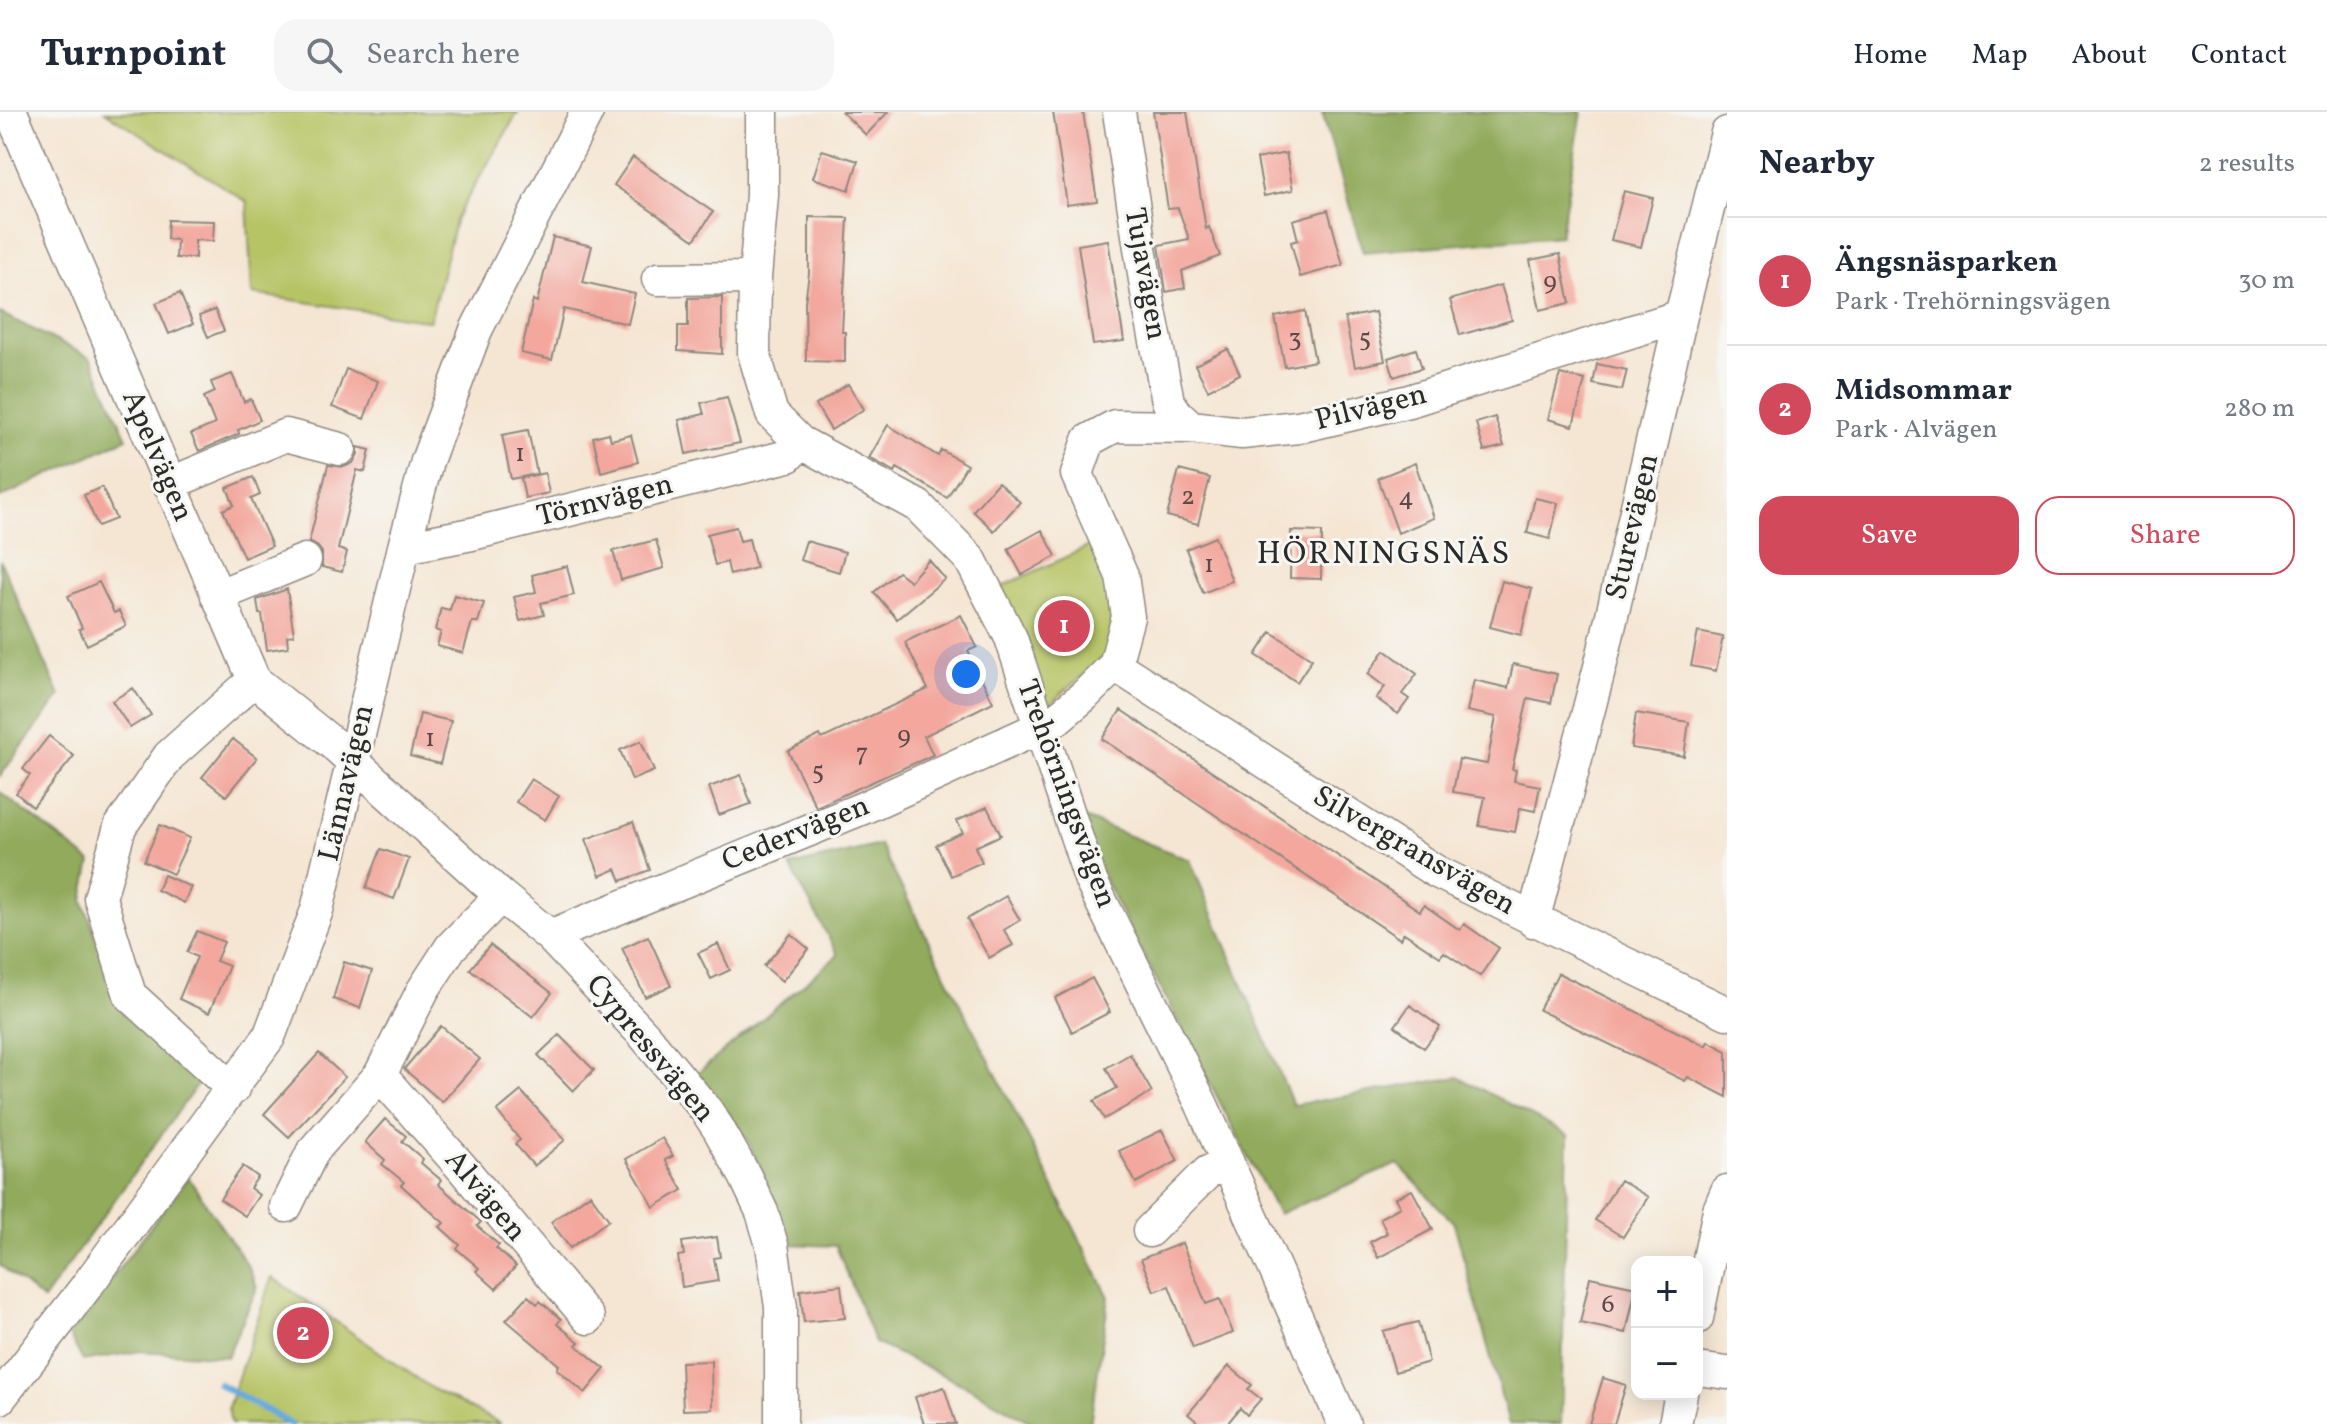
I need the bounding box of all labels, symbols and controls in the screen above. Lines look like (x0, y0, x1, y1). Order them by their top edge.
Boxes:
search box (274, 19, 834, 91)
text: Turnpoint (40, 29, 226, 82)
icon: search (302, 33, 346, 77)
text: Search here (366, 34, 520, 76)
text: Home (1853, 36, 1927, 75)
text: Map (1971, 36, 2027, 75)
text: About (2071, 36, 2147, 75)
text: Contact (2191, 36, 2287, 75)
text: Nearby (1759, 141, 1875, 188)
text: 2 results (2199, 146, 2295, 182)
street label: Tujavägen (1113, 204, 1177, 344)
text: Ängsnäsparken (1835, 242, 2058, 284)
text: 1 (1780, 263, 1790, 299)
text: 30 m (2238, 263, 2295, 299)
house number: 9 (1543, 264, 1557, 300)
text: Park · Trehörningsvägen (1835, 284, 2111, 320)
house number: 3 (1288, 321, 1302, 357)
house number: 5 (1359, 321, 1371, 357)
text: Midsommar (1835, 370, 2012, 412)
street label: Pilvägen (1311, 374, 1431, 442)
street label: Apelvägen (111, 384, 203, 528)
text: 2 (1778, 391, 1792, 427)
text: 280 m (2224, 391, 2295, 427)
text: Park · Alvägen (1835, 412, 1998, 448)
house number: 1 (515, 436, 525, 472)
street label: Sturevägen (1596, 450, 1670, 604)
street label: Törnvägen (533, 464, 677, 538)
house number: 2 (1181, 479, 1195, 515)
house number: 4 (1398, 480, 1414, 516)
button: Save (1759, 496, 2019, 575)
button: Share (2035, 496, 2295, 575)
district label: HÖRNINGSNÄS (1257, 533, 1511, 577)
house number: 1 (1204, 547, 1214, 583)
pin: 1 (1038, 596, 1090, 656)
your location (946, 654, 986, 694)
street label: Trehörningsvägen (1005, 674, 1127, 914)
street label: Lännavägen (309, 700, 385, 866)
house number: 9 (897, 718, 911, 754)
house number: 1 (425, 721, 435, 757)
house number: 7 (856, 736, 868, 772)
house number: 5 (812, 754, 824, 790)
street label: Silvergransvägen (1305, 776, 1523, 926)
street label: Cedervägen (716, 785, 876, 883)
street label: Cypressvägen (575, 966, 725, 1132)
street label: Alvägen (434, 1141, 536, 1251)
map controls (1631, 1256, 1703, 1400)
button: + (1631, 1256, 1703, 1328)
house number: 6 (1601, 1287, 1615, 1323)
pin: 2 (277, 1303, 329, 1363)
button: − (1631, 1328, 1703, 1400)

